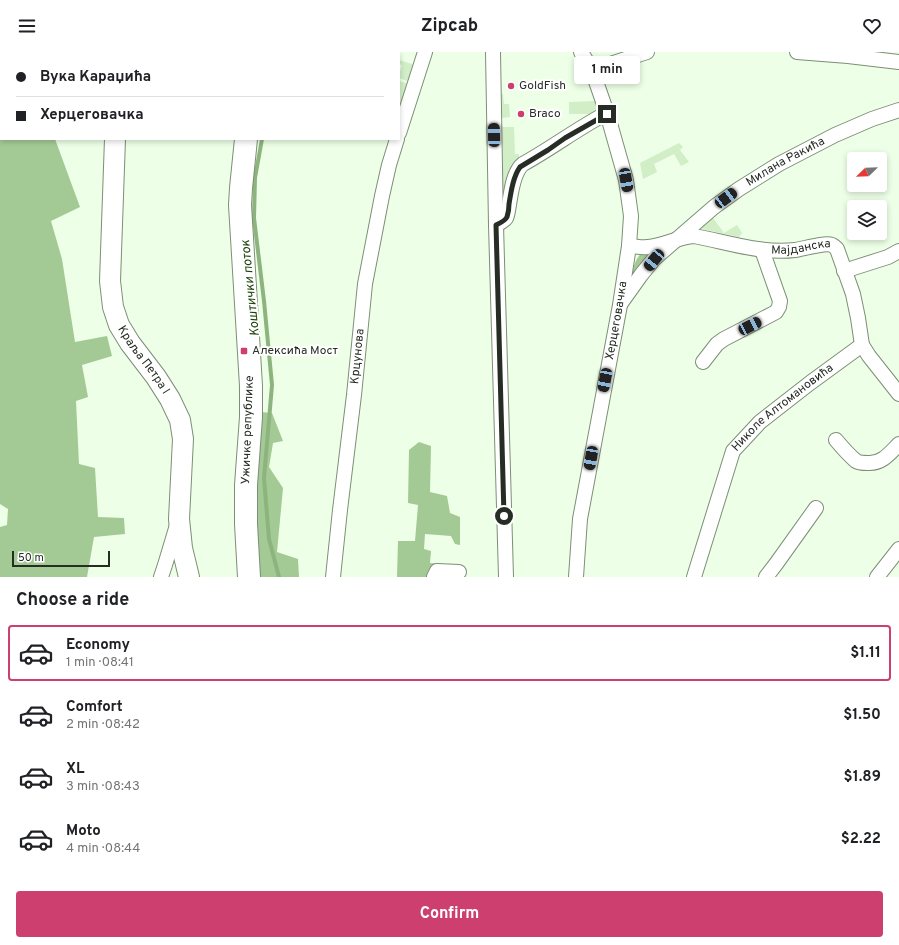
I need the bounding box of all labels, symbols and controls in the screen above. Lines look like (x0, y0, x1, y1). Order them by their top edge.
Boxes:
icon: menu (16, 15, 38, 37)
text: Zipcab (421, 15, 478, 38)
icon: heart (861, 15, 883, 37)
callout: 1 min (574, 56, 640, 84)
text: 1 min (591, 62, 623, 78)
text: Вука Караџића (40, 68, 151, 87)
place label: GoldFish (519, 78, 566, 94)
marker: GoldFish (506, 81, 516, 91)
route end (598, 105, 616, 123)
text: Херцеговачка (40, 106, 144, 125)
place label: Braco (529, 106, 561, 122)
marker: Braco (516, 109, 526, 119)
car (488, 123, 500, 147)
street label: Милана Ракића (743, 134, 828, 191)
north arrow (847, 152, 887, 192)
map controls (847, 152, 887, 240)
car (618, 167, 634, 193)
car (713, 186, 739, 210)
button: layers (847, 200, 887, 240)
street label: Мајданска (771, 236, 831, 259)
water label: Коштички поток (238, 238, 264, 337)
car (642, 247, 666, 273)
street label: Херцеговачка (602, 280, 632, 361)
car (737, 315, 763, 337)
street label: Краља Петра I (113, 323, 173, 398)
street label: Крцунова (347, 328, 369, 385)
place label: Алексића Мост (252, 343, 339, 359)
marker: Алексића Мост (239, 346, 249, 356)
street label: Николе Алтомановића (728, 360, 837, 455)
car (597, 367, 613, 393)
street label: Ужичке републике (238, 375, 258, 485)
car (583, 445, 599, 471)
route start (495, 507, 513, 525)
scale bar (12, 549, 110, 568)
text: 50 m (18, 551, 44, 565)
text: Choose a ride (16, 589, 129, 612)
icon: car (18, 635, 54, 671)
text: Economy (66, 636, 130, 655)
text: $1.11 (850, 644, 881, 663)
text: 1 min · 08:41 (66, 655, 134, 671)
icon: car (18, 697, 54, 733)
text: Comfort (66, 698, 123, 717)
text: $1.50 (843, 706, 881, 725)
text: 2 min · 08:42 (66, 717, 140, 733)
icon: car (18, 759, 54, 795)
text: XL (66, 760, 84, 779)
text: $1.89 (844, 768, 881, 787)
text: 3 min · 08:43 (66, 779, 140, 795)
icon: car (18, 821, 54, 857)
text: Moto (66, 822, 101, 841)
text: $2.22 (841, 830, 881, 849)
text: 4 min · 08:44 (66, 841, 140, 857)
button: Confirm (16, 891, 883, 937)

